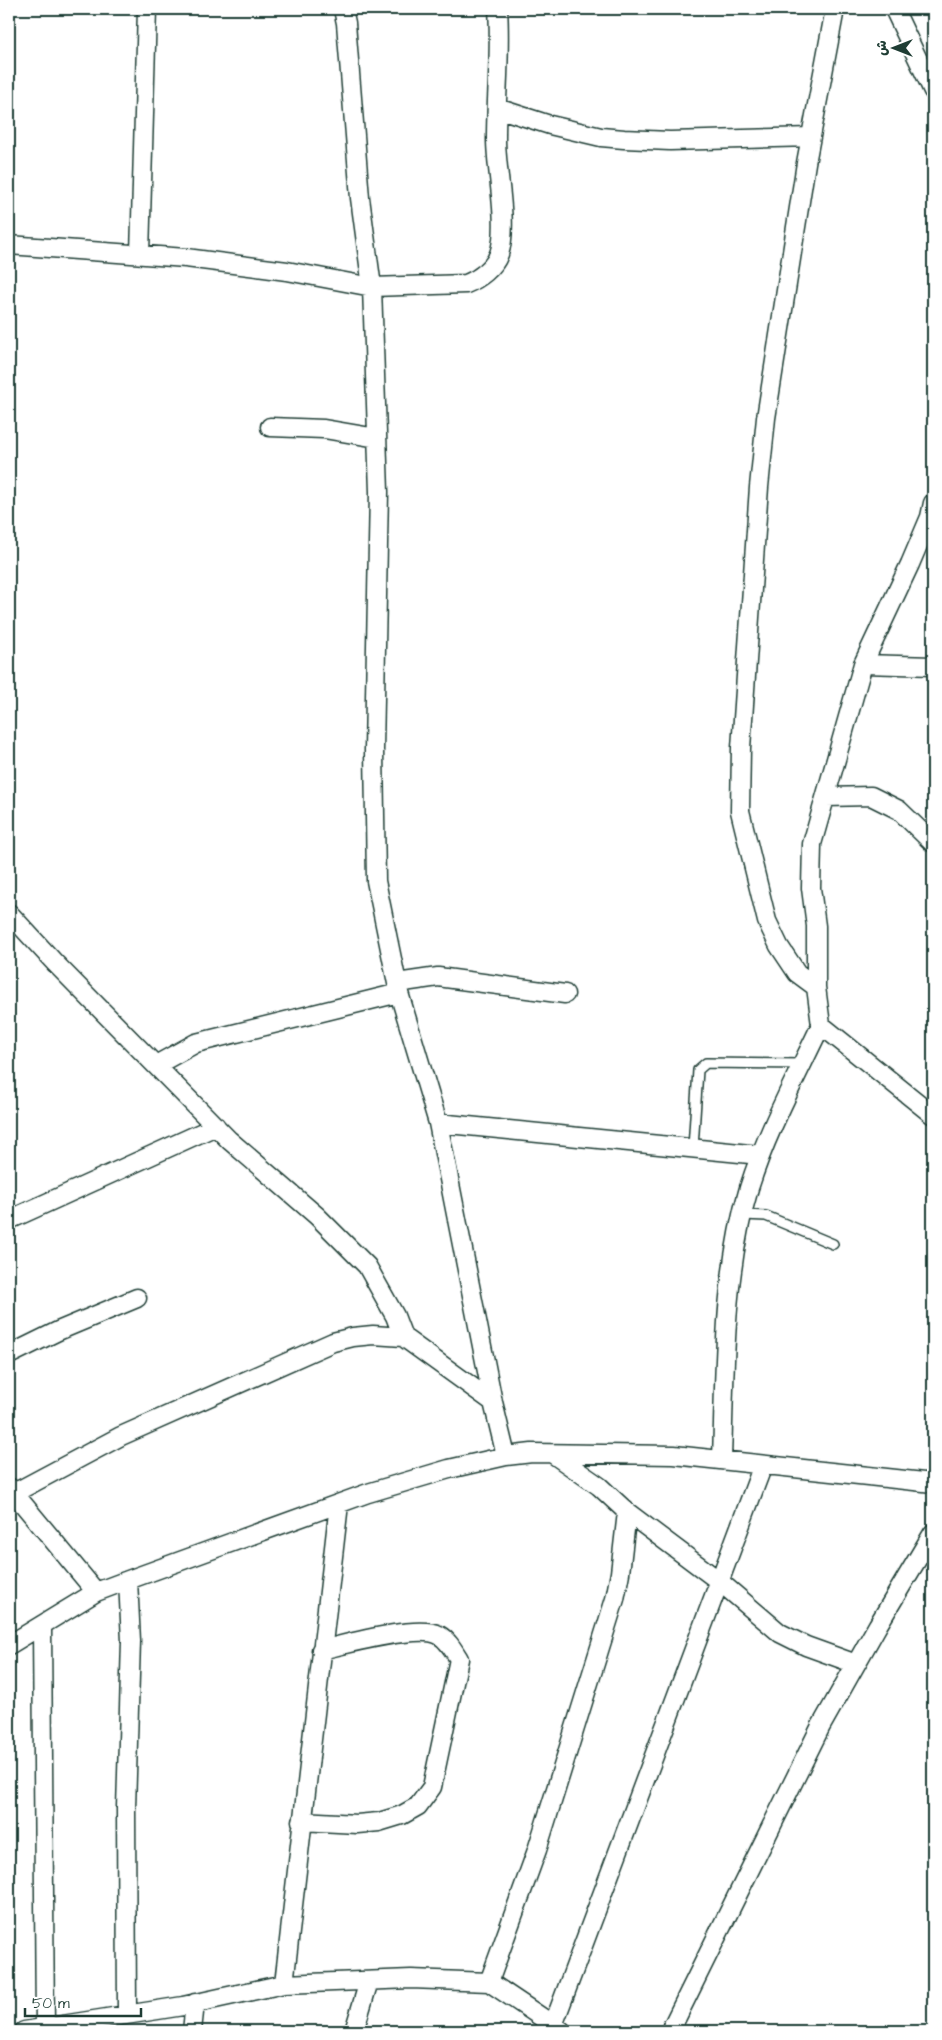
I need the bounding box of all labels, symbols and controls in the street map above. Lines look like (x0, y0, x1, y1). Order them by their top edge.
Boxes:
north arrow (870, 22, 920, 72)
text: ش (872, 40, 892, 56)
scale bar (25, 1985, 141, 2017)
text: 50 m (32, 1993, 70, 2014)

